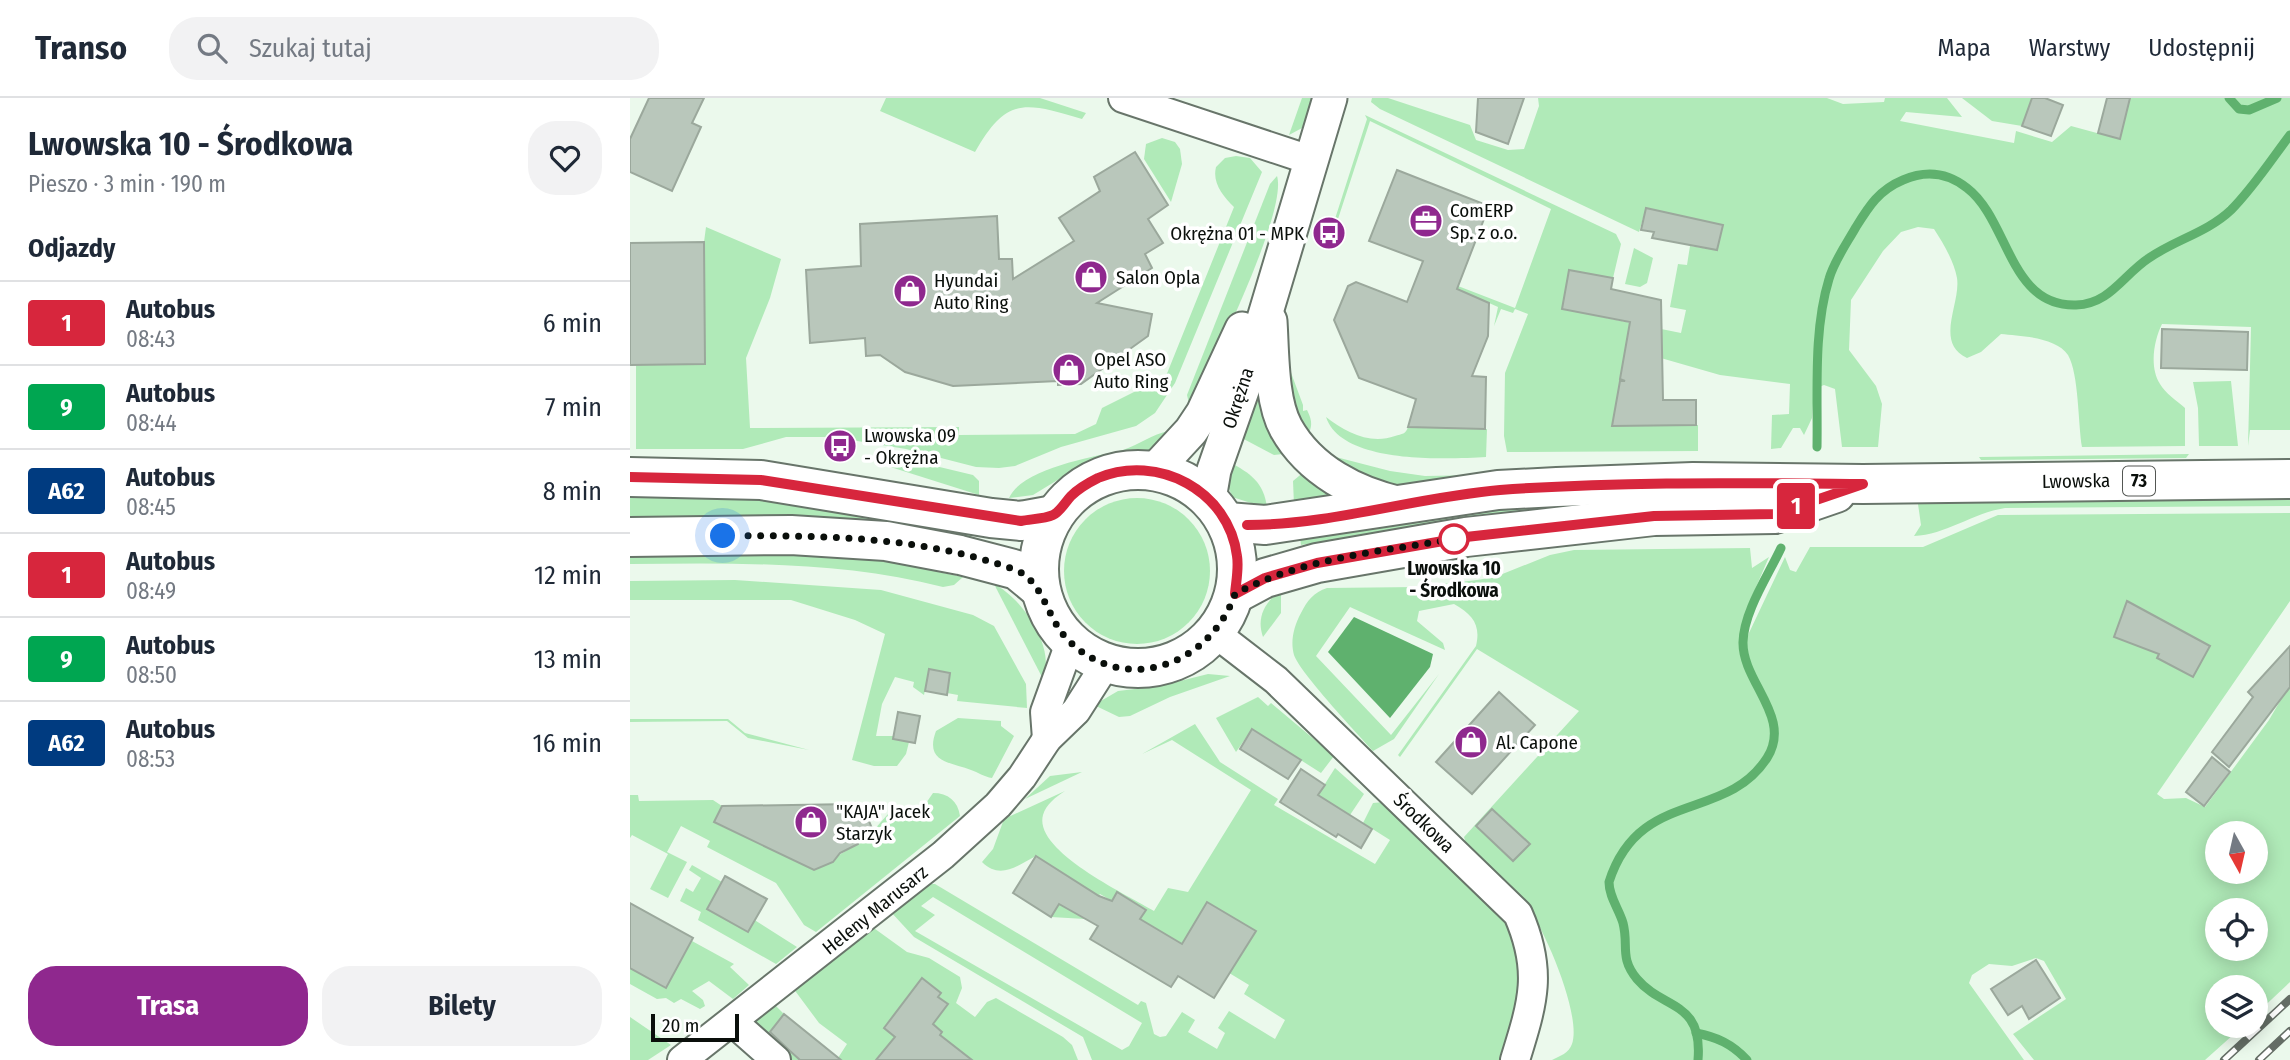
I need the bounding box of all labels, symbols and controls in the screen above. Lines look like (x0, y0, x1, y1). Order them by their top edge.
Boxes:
search box (169, 17, 659, 80)
text: Transo (35, 28, 127, 68)
icon: search (193, 29, 231, 67)
text: Szukaj tutaj (249, 33, 372, 64)
text: Mapa (1938, 34, 1991, 62)
text: Warstwy (2029, 34, 2110, 62)
text: Udostępnij (2148, 34, 2255, 62)
button: heart (528, 121, 602, 195)
text: Lwowska 10 - Środkowa (28, 124, 353, 164)
text: Pieszo · 3 min · 190 m (28, 170, 226, 198)
place label: ComERP Sp. z o.o. (1450, 199, 1517, 244)
office icon: ComERP Sp. z o.o. (1407, 202, 1445, 240)
bus stop icon: Okrężna 01 - MPK (1310, 214, 1348, 252)
place label: Okrężna 01 - MPK (1170, 222, 1305, 245)
text: Odjazdy (28, 233, 115, 264)
shop icon: Salon Opla (1072, 258, 1110, 296)
place label: Salon Opla (1116, 266, 1200, 289)
place label: Hyundai Auto Ring (934, 269, 1008, 314)
shop icon: Hyundai Auto Ring (891, 272, 929, 310)
text: Autobus (126, 294, 215, 325)
text: 6 min (543, 308, 602, 339)
text: 1 (61, 309, 72, 337)
text: 08:43 (126, 325, 175, 353)
place label: Opel ASO Auto Ring (1094, 348, 1168, 393)
shop icon: Opel ASO Auto Ring (1050, 351, 1088, 389)
street label: Okrężna (1217, 365, 1259, 431)
text: Autobus (126, 378, 215, 409)
text: 7 min (545, 392, 602, 423)
text: 9 (60, 393, 73, 421)
text: 08:44 (126, 409, 177, 437)
place label: Lwowska 09 - Okrężna (864, 424, 956, 469)
bus stop icon: Lwowska 09 - Okrężna (821, 427, 859, 465)
text: Autobus (126, 462, 215, 493)
road number: 73 (2123, 466, 2155, 496)
street label: Lwowska (2042, 469, 2110, 493)
text: 8 min (543, 476, 602, 507)
text: A62 (48, 477, 85, 505)
line badge: 1 (1773, 483, 1819, 529)
text: 1 (1791, 492, 1801, 520)
text: 08:45 (126, 493, 176, 521)
your location (705, 518, 740, 553)
marker: Lwowska 10 - Środkowa (1439, 524, 1469, 554)
text: Autobus (126, 546, 215, 577)
place label: Lwowska 10 - Środkowa (1407, 557, 1501, 602)
text: 12 min (534, 560, 602, 591)
text: 1 (61, 561, 72, 589)
text: 08:49 (126, 577, 176, 605)
text: Autobus (126, 630, 215, 661)
text: 13 min (534, 644, 602, 675)
text: 9 (60, 645, 73, 673)
text: 08:50 (126, 661, 177, 689)
text: Autobus (126, 714, 215, 745)
shop icon: Al. Capone (1452, 723, 1490, 761)
text: 16 min (533, 728, 602, 759)
text: A62 (48, 729, 85, 757)
place label: Al. Capone (1496, 731, 1578, 754)
text: 08:53 (126, 745, 175, 773)
street label: Środkowa (1389, 788, 1459, 858)
place label: "KAJA" Jacek Starzyk (836, 800, 930, 845)
shop icon: "KAJA" Jacek Starzyk (792, 803, 830, 841)
north arrow (2205, 821, 2268, 884)
map controls (2205, 821, 2268, 1038)
street label: Heleny Marusarz (818, 860, 933, 959)
button: locate (2205, 898, 2268, 961)
button: Trasa (28, 966, 308, 1046)
button: Bilety (322, 966, 602, 1046)
button: layers (2205, 975, 2268, 1038)
scale bar (651, 1011, 738, 1043)
text: 20 m (662, 1014, 699, 1037)

